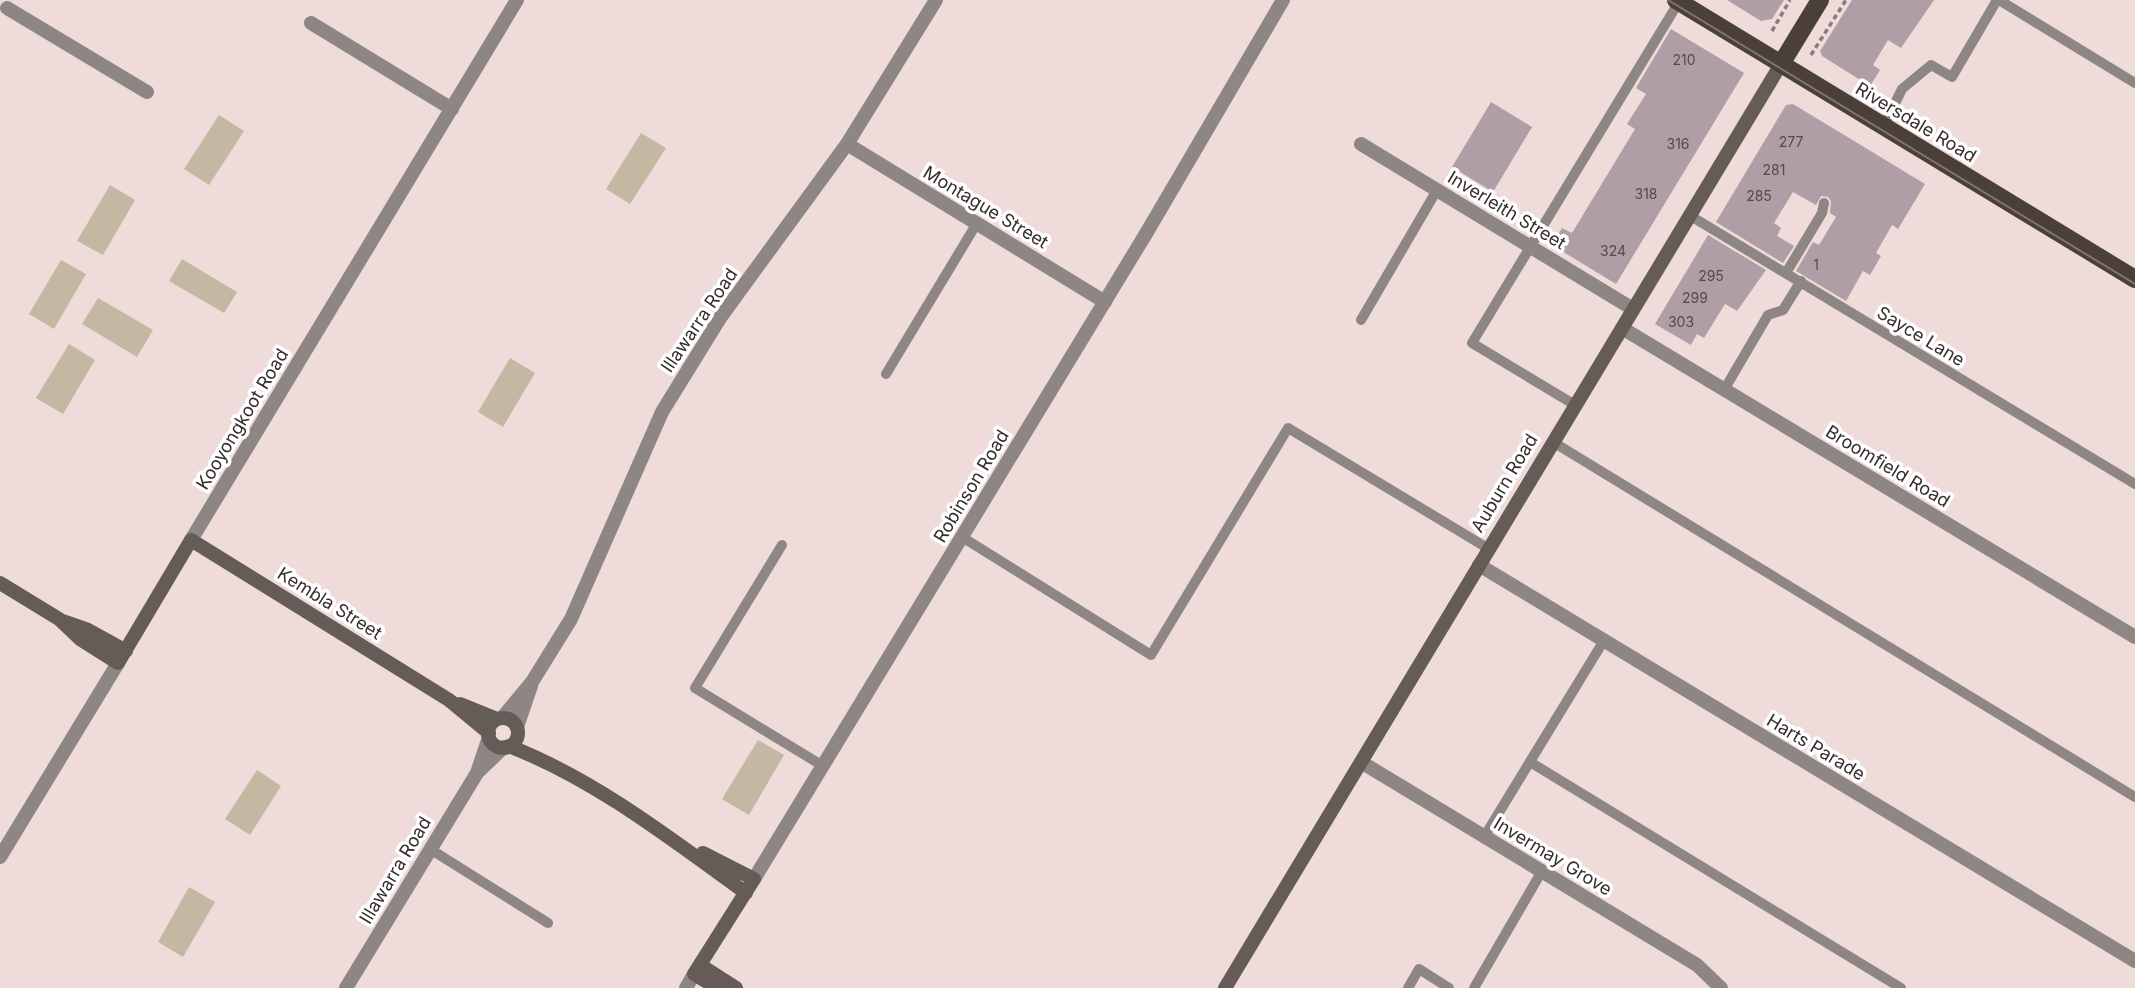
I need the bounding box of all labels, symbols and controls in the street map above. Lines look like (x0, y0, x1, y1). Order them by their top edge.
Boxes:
house number: 210 (1672, 51, 1696, 68)
street label: Riversdale Road (1852, 78, 1980, 166)
house number: 277 (1779, 133, 1803, 150)
house number: 316 (1666, 135, 1690, 152)
street label: Montague Street (920, 161, 1052, 253)
house number: 281 (1763, 161, 1785, 178)
street label: Inverleith Street (1444, 166, 1570, 254)
house number: 318 (1634, 185, 1658, 202)
house number: 285 (1746, 187, 1772, 204)
house number: 324 (1600, 242, 1626, 259)
house number: 1 (1813, 256, 1819, 273)
street label: Illawarra Road (656, 264, 742, 376)
house number: 295 (1698, 267, 1724, 284)
house number: 299 (1682, 289, 1708, 306)
street label: Sayce Lane (1873, 302, 1969, 370)
house number: 303 (1668, 313, 1694, 330)
street label: Kooyongkoot Road (192, 345, 292, 493)
street label: Broomfield Road (1822, 421, 1954, 511)
street label: Robinson Road (929, 426, 1013, 546)
street label: Auburn Road (1466, 430, 1542, 536)
street label: Kembla Street (274, 563, 386, 643)
street label: Harts Parade (1763, 709, 1869, 785)
street label: Illawarra Road (355, 813, 435, 927)
street label: Invermay Grove (1490, 813, 1616, 899)

